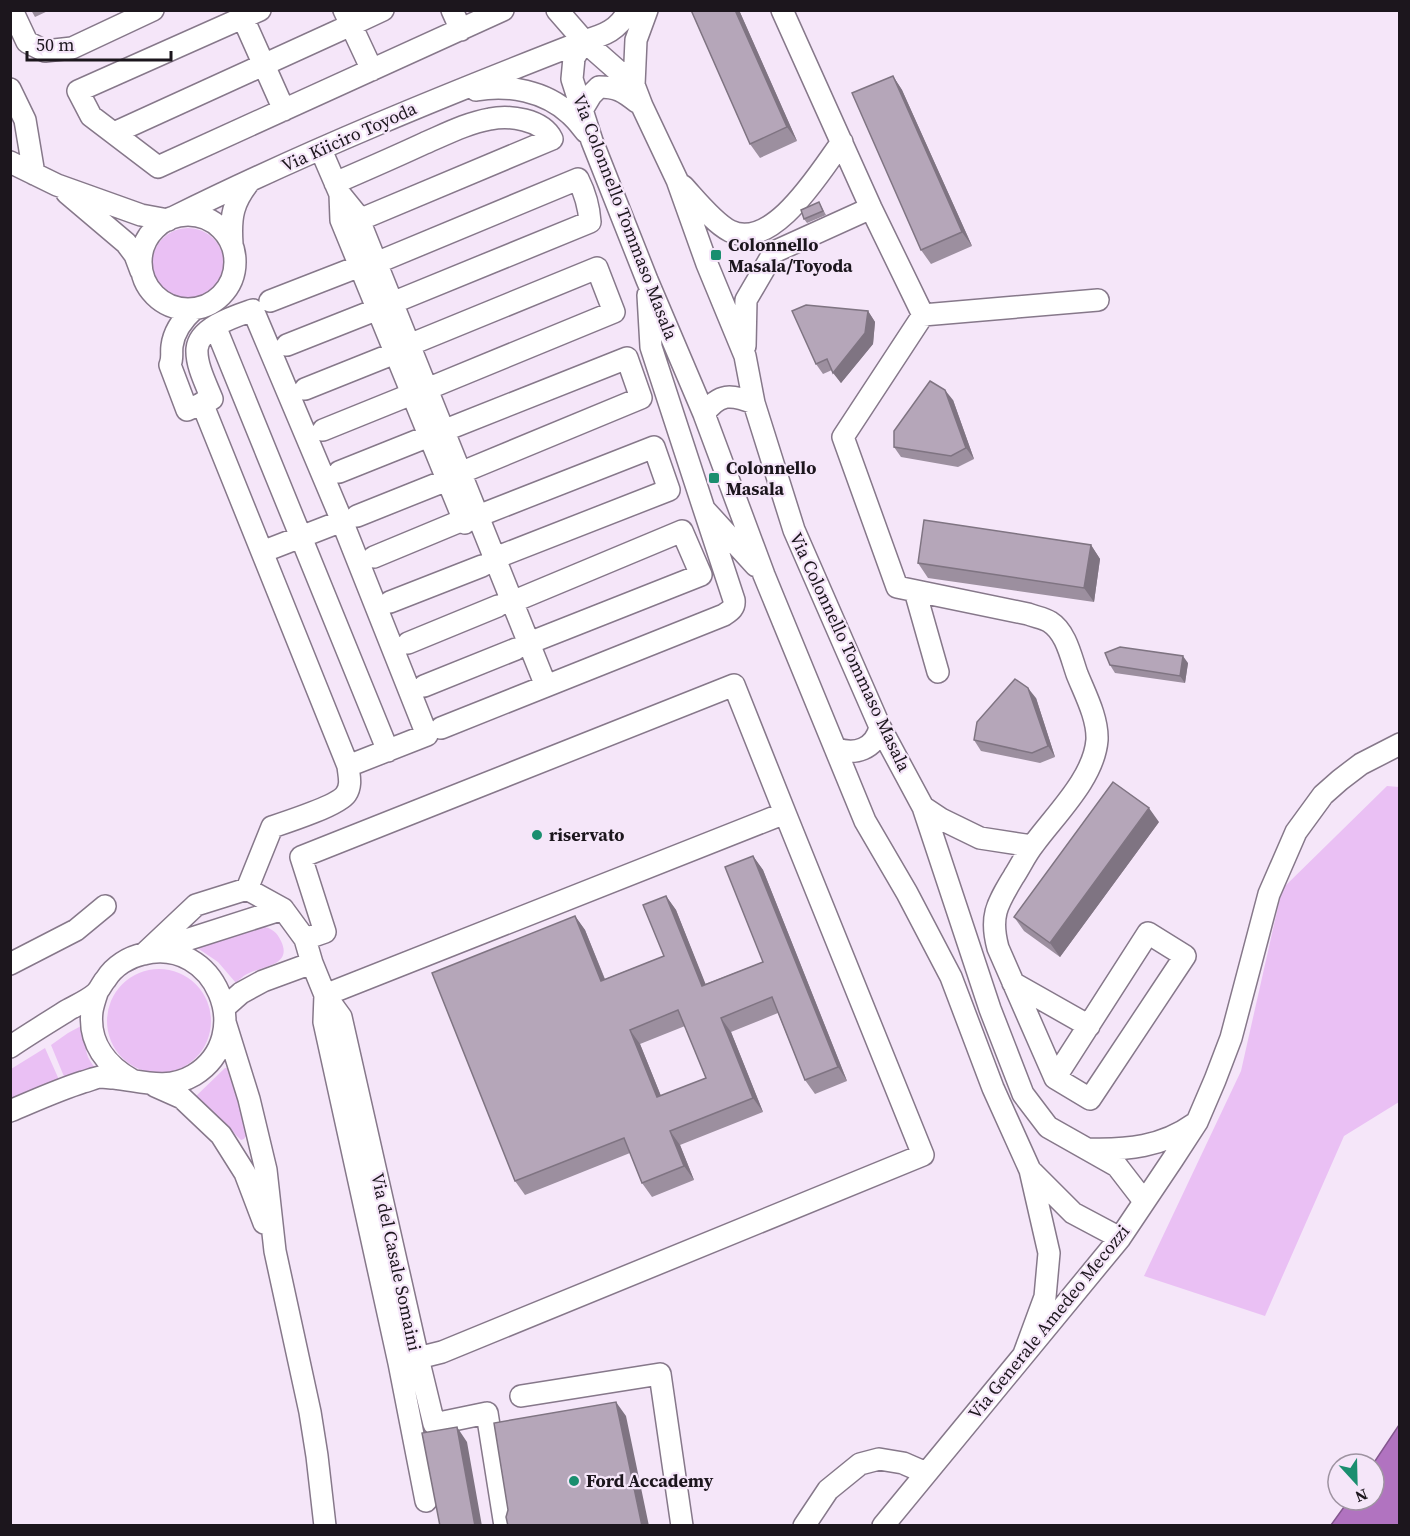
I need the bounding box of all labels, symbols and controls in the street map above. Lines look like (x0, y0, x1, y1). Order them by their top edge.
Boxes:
scale bar (27, 24, 171, 62)
text: 50 m (36, 32, 74, 57)
street label: Via Colonnello Tommaso Masala (567, 90, 684, 344)
street label: Via Kiiciro Toyoda (277, 95, 421, 178)
place label: Colonnello Masala/Toyoda (728, 232, 853, 278)
marker: Colonnello Masala/Toyoda (709, 248, 723, 262)
place label: Colonnello Masala (726, 455, 816, 501)
marker: Colonnello Masala (707, 471, 721, 485)
street label: Via Colonnello Tommaso Masala (784, 528, 917, 776)
place label: riservato (549, 822, 624, 847)
marker: riservato (530, 828, 544, 842)
street label: Via del Casale Somaini (365, 1171, 428, 1353)
street label: Via Generale Amedeo Mecozzi (962, 1219, 1135, 1424)
north arrow (1326, 1452, 1386, 1512)
place label: Ford Accademy (586, 1468, 714, 1493)
marker: Ford Accademy (567, 1474, 581, 1488)
text: N (1352, 1484, 1371, 1508)

